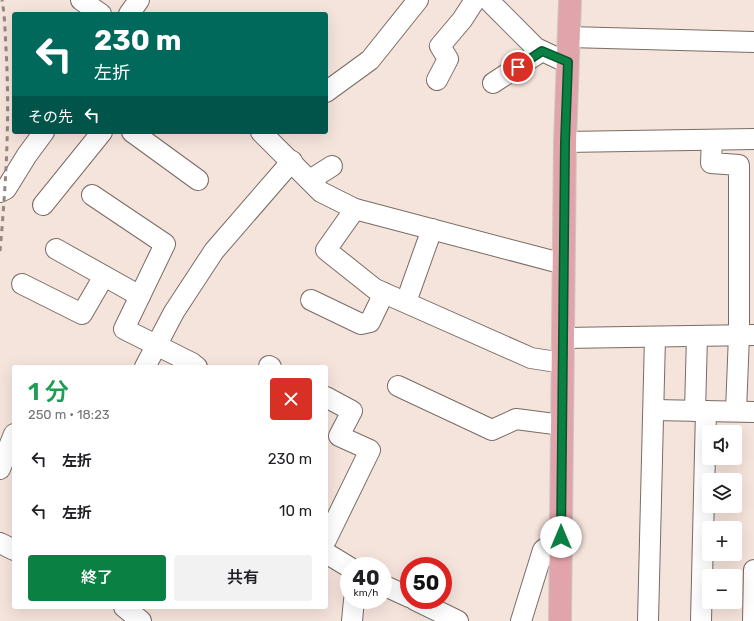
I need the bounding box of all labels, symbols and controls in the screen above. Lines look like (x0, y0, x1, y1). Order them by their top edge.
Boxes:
text: 230 m (94, 24, 181, 57)
icon: left (28, 28, 80, 80)
pin (501, 50, 535, 84)
icon: arrive (507, 56, 529, 78)
text: 左折 (94, 62, 130, 84)
icon: left (81, 104, 103, 126)
text: その先 (28, 108, 73, 126)
text: 1 分 (28, 378, 69, 406)
button: close (270, 378, 312, 420)
text: 250 m · 18:23 (28, 407, 110, 422)
map controls (702, 425, 742, 609)
button: sound (702, 425, 742, 465)
icon: left (28, 448, 50, 470)
text: 230 m (268, 450, 312, 468)
text: 左折 (62, 452, 92, 470)
button: layers (702, 473, 742, 513)
icon: left (28, 500, 50, 522)
text: 10 m (279, 502, 312, 520)
text: 左折 (62, 504, 92, 522)
position arrow (540, 516, 582, 558)
button: + (702, 521, 742, 561)
button: 終了 (28, 555, 166, 601)
button: 共有 (174, 555, 312, 601)
speed limit sign: 50 (400, 557, 452, 609)
text: 40 (352, 566, 380, 590)
button: − (702, 569, 742, 609)
text: km/h (354, 587, 378, 599)

